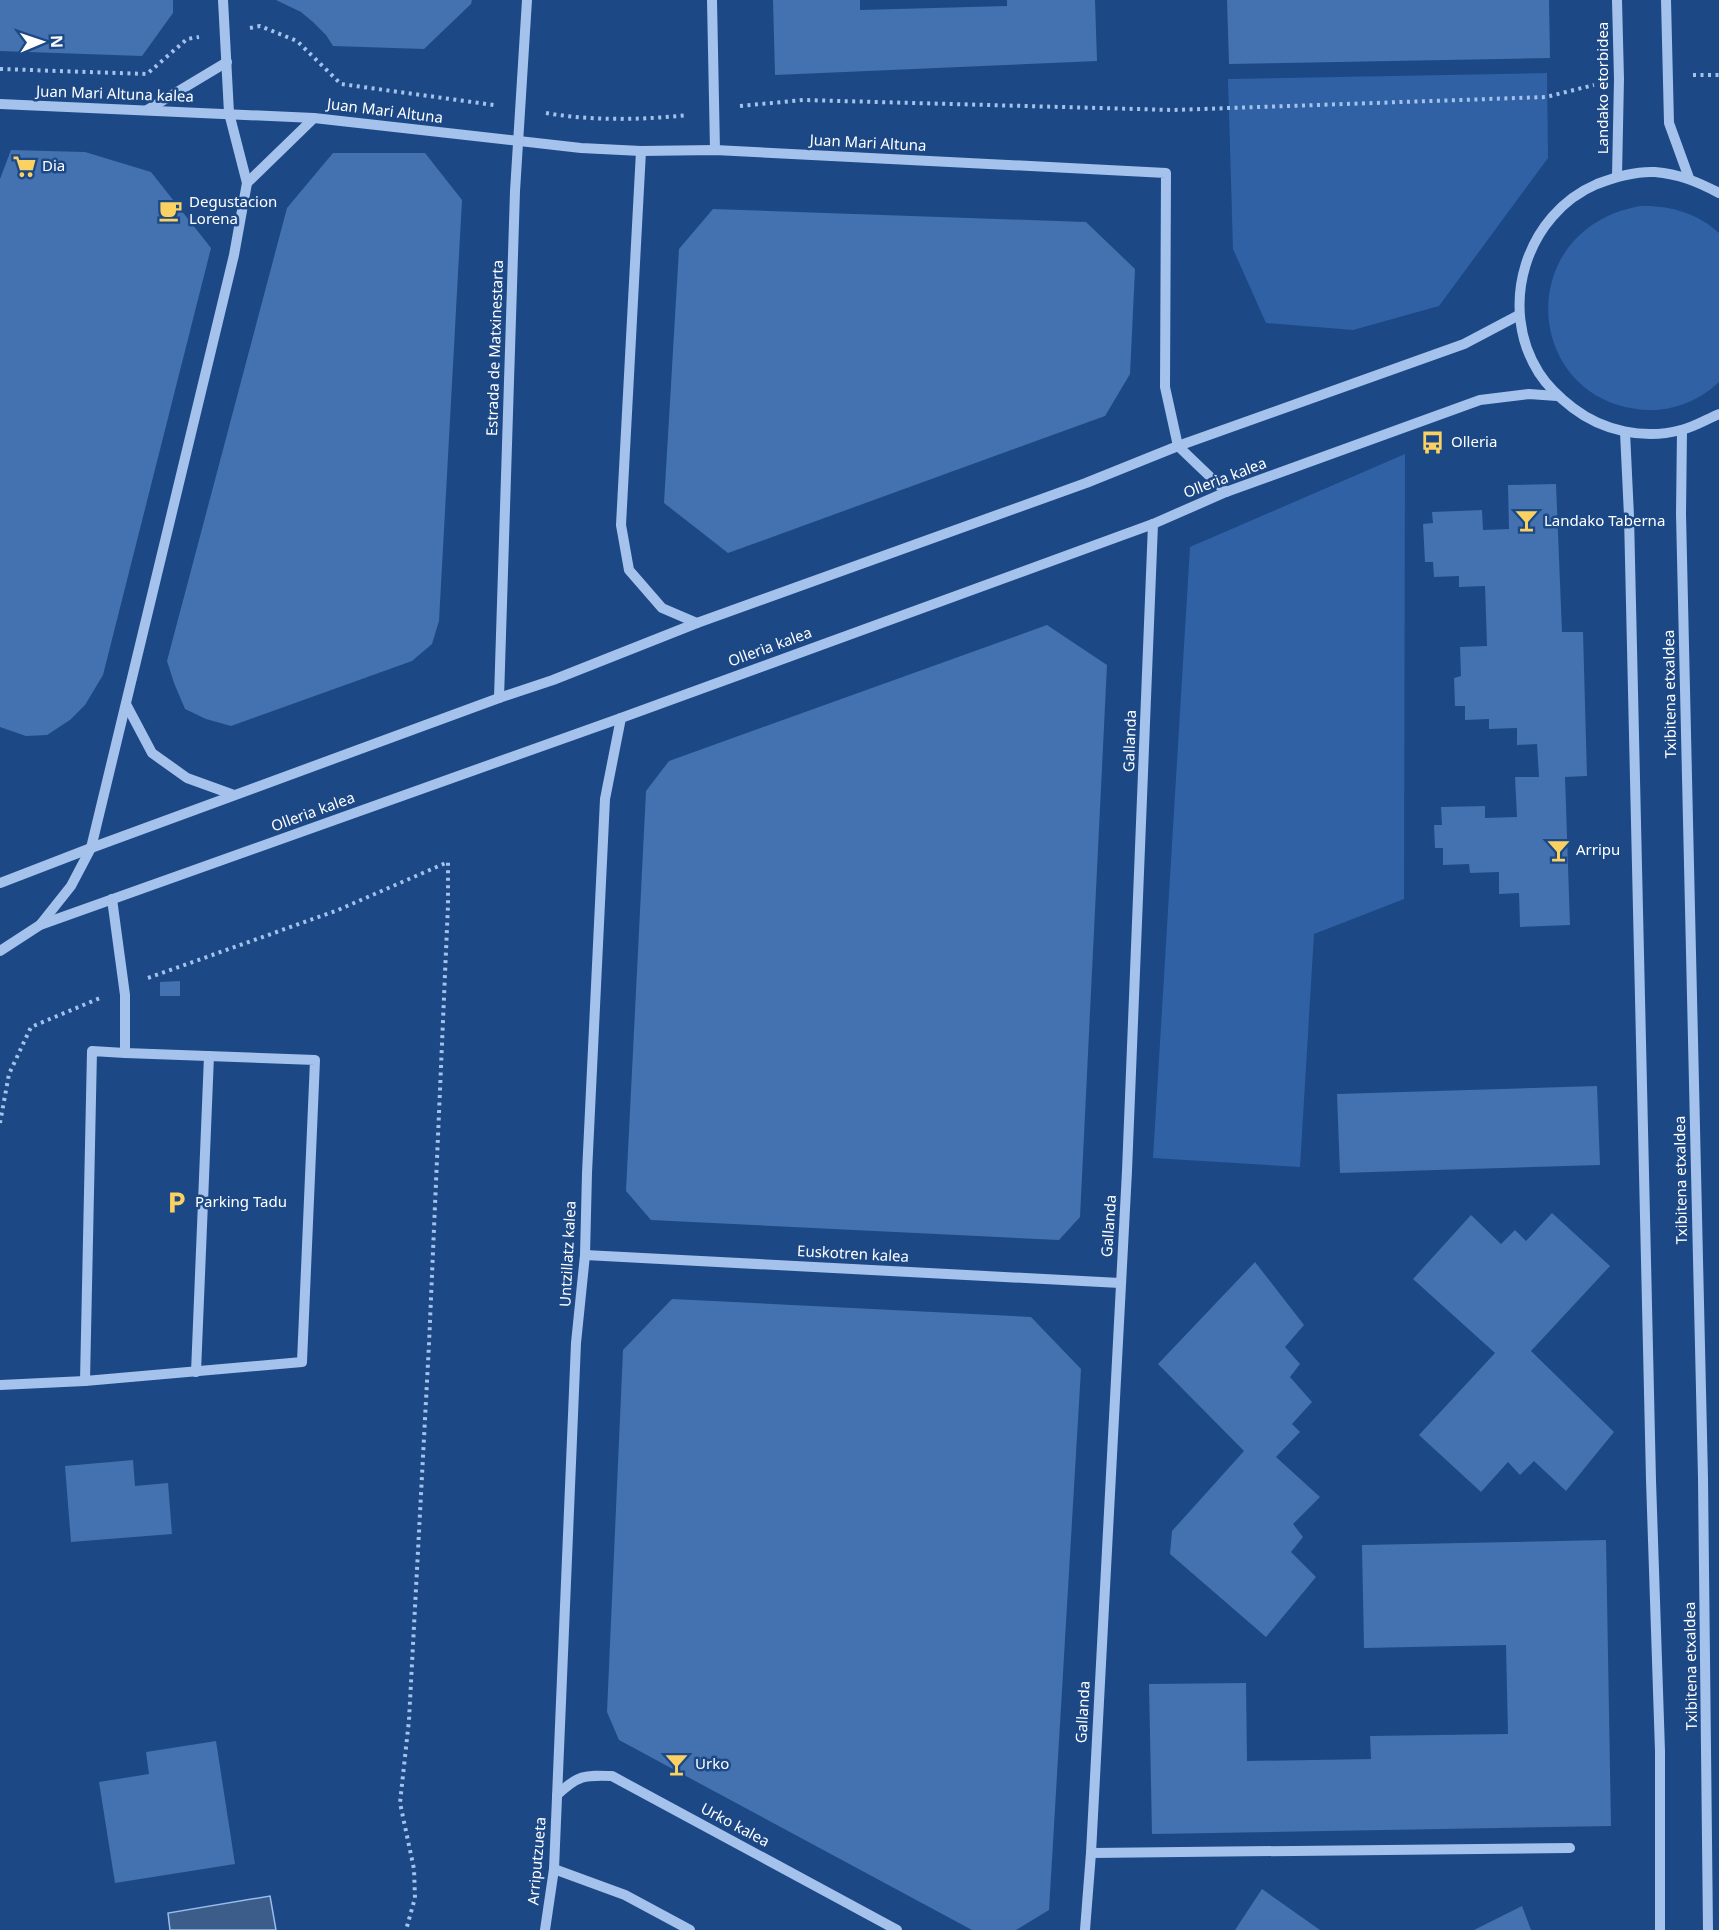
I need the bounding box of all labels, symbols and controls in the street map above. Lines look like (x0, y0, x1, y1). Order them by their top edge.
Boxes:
north arrow (12, 12, 72, 72)
street label: Landako etorbidea (1592, 22, 1612, 154)
text: N (46, 35, 68, 48)
street label: Juan Mari Altuna kalea (34, 80, 194, 106)
street label: Juan Mari Altuna (324, 93, 444, 127)
street label: Juan Mari Altuna (807, 129, 927, 155)
supermarket icon: Dia (11, 153, 37, 179)
place label: Dia (42, 155, 65, 175)
place label: Degustacion Lorena (189, 191, 277, 228)
cafe icon: Degustacion Lorena (158, 198, 184, 224)
street label: Estrada de Matxinestarta (481, 259, 507, 436)
bus stop icon: Olleria (1420, 429, 1446, 455)
place label: Olleria (1451, 431, 1497, 451)
street label: Olleria kalea (1180, 452, 1269, 502)
bar icon: Landako Taberna (1513, 508, 1539, 534)
place label: Landako Taberna (1544, 510, 1665, 530)
street label: Olleria kalea (725, 622, 814, 670)
street label: Txibitena etxaldea (1658, 630, 1680, 758)
street label: Gallanda (1118, 709, 1140, 772)
street label: Olleria kalea (268, 787, 357, 835)
bar icon: Arripu (1545, 837, 1571, 863)
place label: Arripu (1576, 839, 1620, 859)
street label: Txibitena etxaldea (1669, 1116, 1691, 1244)
parking icon: Parking Tadu (164, 1189, 190, 1215)
place label: Parking Tadu (195, 1191, 287, 1211)
street label: Gallanda (1096, 1194, 1120, 1258)
street label: Untzillatz kalea (554, 1200, 580, 1308)
street label: Euskotren kalea (797, 1240, 909, 1266)
street label: Txibitena etxaldea (1679, 1602, 1701, 1730)
street label: Gallanda (1070, 1680, 1094, 1744)
bar icon: Urko (664, 1751, 690, 1777)
place label: Urko (695, 1753, 729, 1773)
street label: Urko kalea (698, 1798, 773, 1851)
street label: Arriputzueta (522, 1816, 550, 1906)

